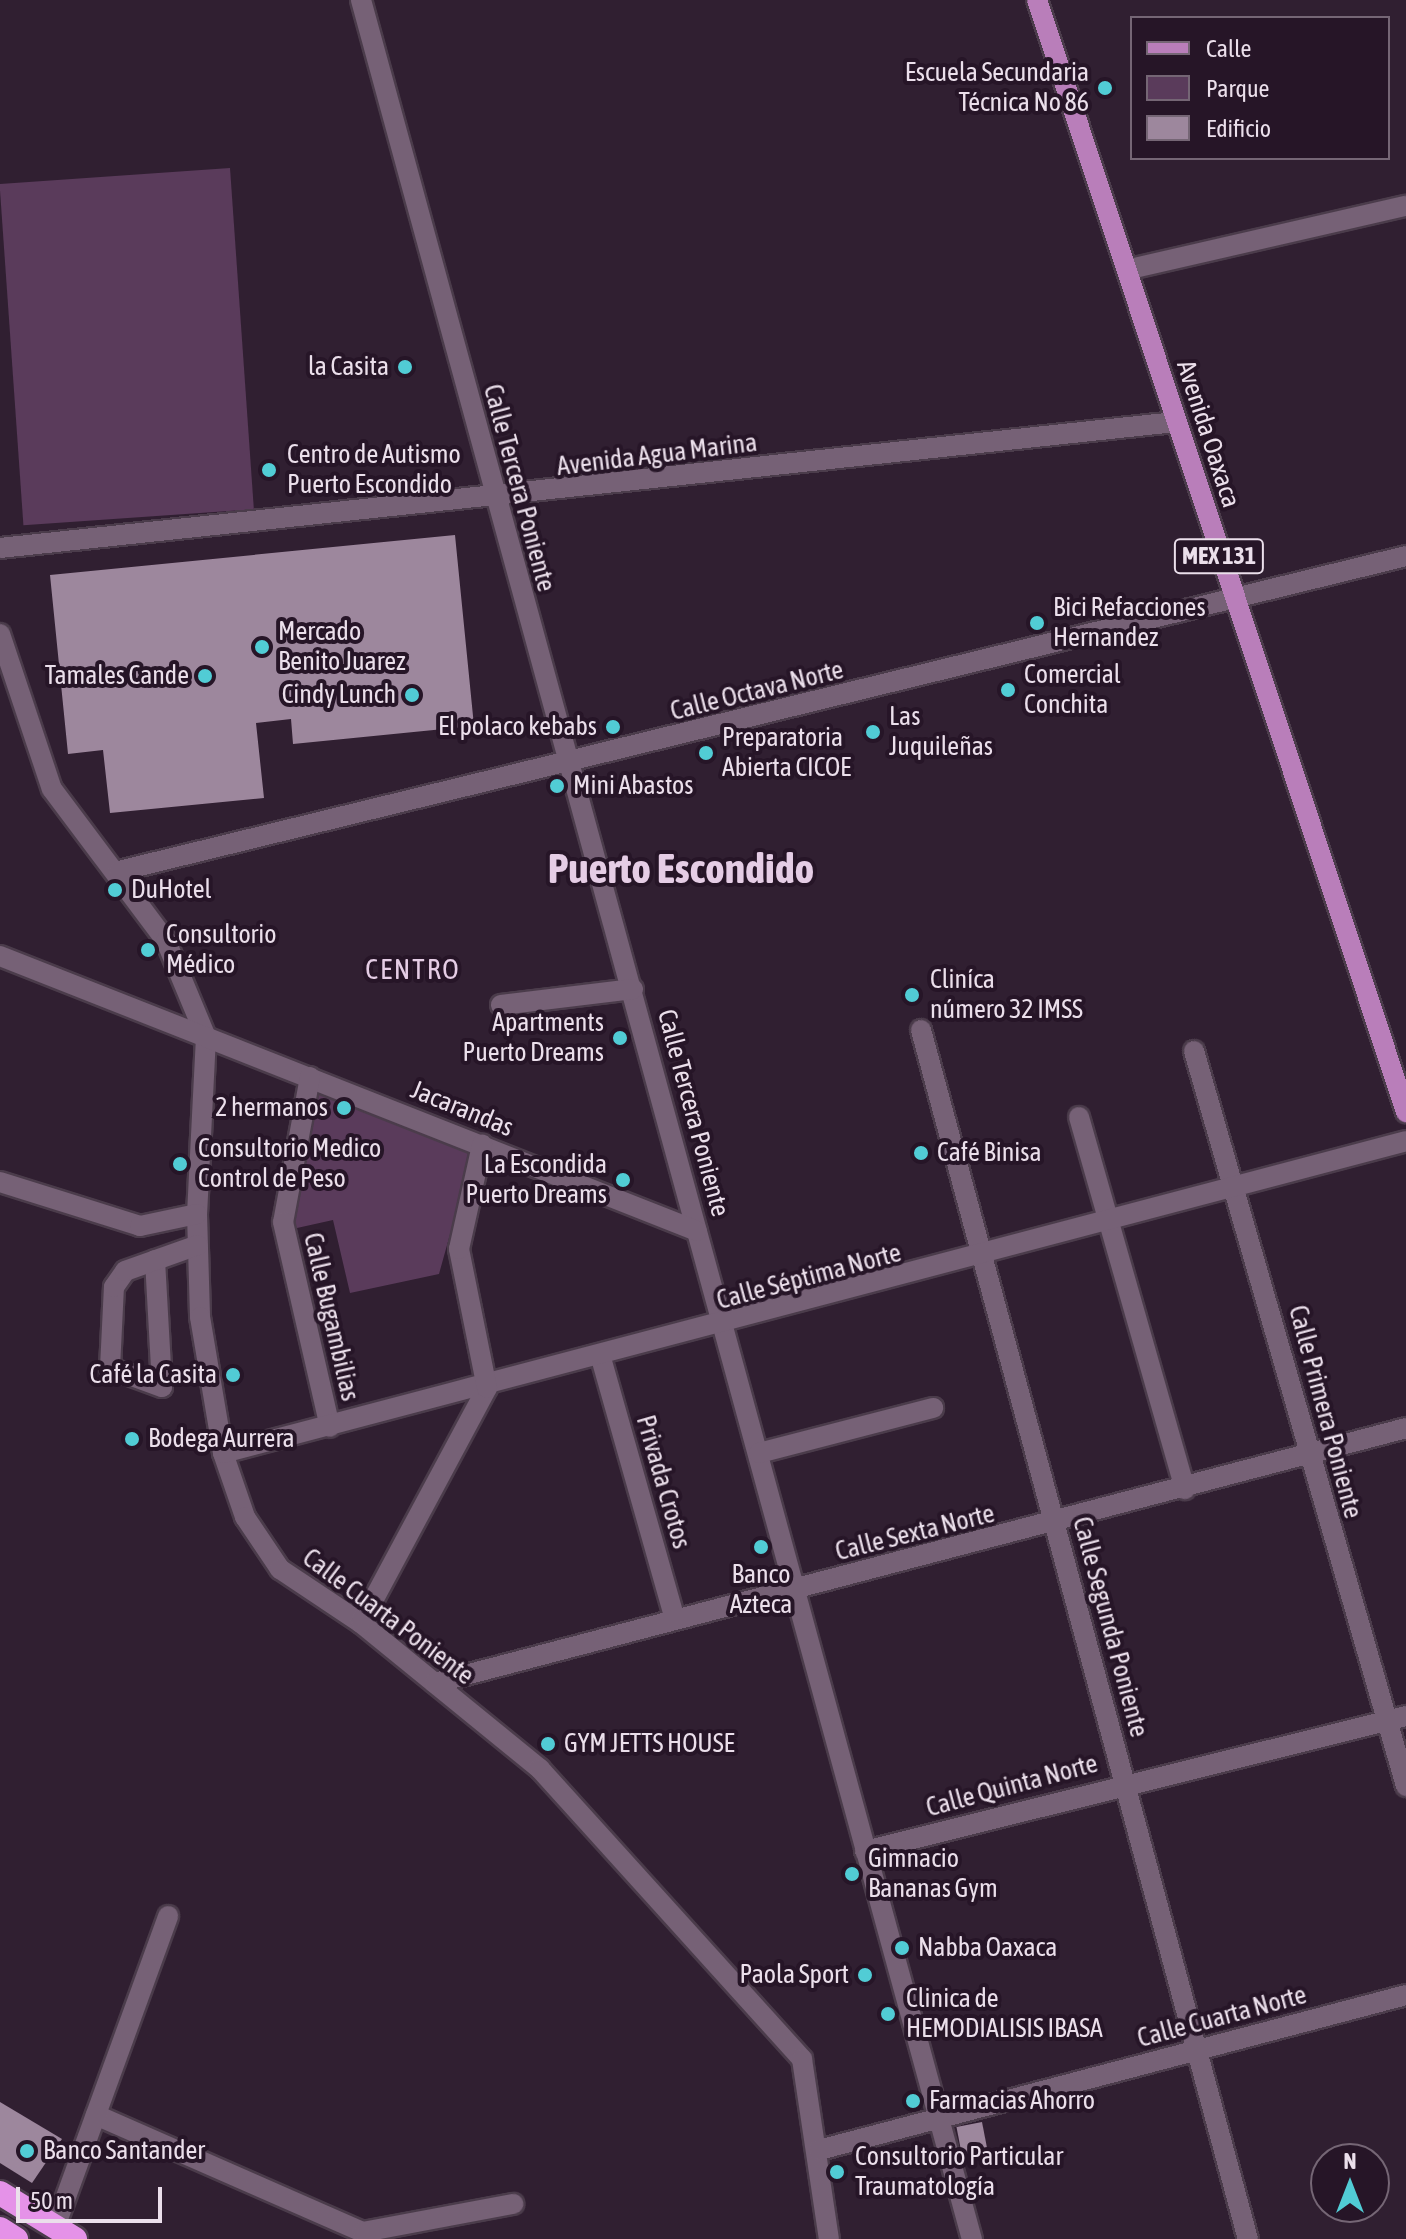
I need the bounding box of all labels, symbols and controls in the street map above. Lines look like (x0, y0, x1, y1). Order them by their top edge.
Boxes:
legend (1130, 16, 1390, 160)
text: Calle (1206, 35, 1251, 62)
place label: Escuela Secundaria Técnica No 86 (905, 57, 1089, 118)
text: Parque (1206, 75, 1269, 102)
marker: Escuela Secundaria Técnica No 86 (1096, 79, 1114, 97)
text: Edificio (1206, 115, 1271, 142)
place label: la Casita (308, 351, 389, 383)
street label: Avenida Oaxaca (1170, 356, 1246, 512)
marker: la Casita (396, 358, 414, 376)
street label: Calle Tercera Poniente (476, 381, 562, 595)
street label: Avenida Agua Marina (555, 427, 759, 483)
place label: Centro de Autismo Puerto Escondido (287, 439, 461, 500)
marker: Centro de Autismo Puerto Escondido (258, 459, 280, 481)
road number: MEX 131 (1173, 536, 1265, 576)
place label: Bici Refacciones Hernandez (1053, 592, 1206, 654)
marker: Bici Refacciones Hernandez (1028, 614, 1046, 632)
place label: Mercado Benito Juarez (278, 616, 406, 678)
marker: Mercado Benito Juarez (253, 638, 271, 656)
street label: Calle Octava Norte (667, 654, 847, 728)
place label: Comercial Conchita (1024, 659, 1121, 720)
place label: Tamales Cande (45, 660, 189, 692)
marker: Tamales Cande (196, 667, 214, 685)
place label: Cindy Lunch (282, 679, 396, 711)
marker: Comercial Conchita (999, 681, 1017, 699)
marker: Cindy Lunch (403, 686, 421, 704)
place label: Las Juquileñas (889, 701, 993, 762)
place label: El polaco kebabs (438, 711, 597, 743)
marker: El polaco kebabs (604, 718, 622, 736)
place label: Preparatoria Abierta CICOE (722, 722, 851, 784)
marker: Las Juquileñas (864, 723, 882, 741)
marker: Preparatoria Abierta CICOE (697, 744, 715, 762)
place label: Mini Abastos (573, 770, 694, 802)
marker: Mini Abastos (548, 777, 566, 795)
district label: Puerto Escondido (548, 843, 814, 893)
place label: DuHotel (131, 874, 211, 906)
marker: DuHotel (106, 881, 124, 899)
place label: Consultorio Médico (166, 919, 276, 980)
marker: Consultorio Médico (137, 939, 159, 961)
district label: CENTRO (365, 952, 461, 986)
place label: Cliníca número 32 IMSS (930, 964, 1083, 1026)
marker: Cliníca número 32 IMSS (901, 984, 923, 1006)
street label: Calle Tercera Poniente (650, 1006, 736, 1220)
place label: Apartments Puerto Dreams (462, 1007, 604, 1068)
marker: Apartments Puerto Dreams (611, 1029, 629, 1047)
street label: Jacarandas (406, 1074, 518, 1144)
place label: 2 hermanos (215, 1092, 328, 1124)
marker: 2 hermanos (335, 1099, 353, 1117)
place label: Consultorio Medico Control de Peso (198, 1133, 381, 1194)
place label: Café Binisa (937, 1137, 1041, 1169)
marker: Café Binisa (912, 1144, 930, 1162)
place label: La Escondida Puerto Dreams (465, 1149, 607, 1210)
marker: Consultorio Medico Control de Peso (169, 1153, 191, 1175)
marker: La Escondida Puerto Dreams (614, 1171, 632, 1189)
street label: Calle Bugambilias (297, 1230, 365, 1404)
street label: Calle Séptima Norte (713, 1237, 905, 1317)
street label: Calle Primera Poniente (1282, 1302, 1368, 1522)
place label: Café la Casita (90, 1359, 217, 1391)
marker: Café la Casita (224, 1366, 242, 1384)
street label: Privada Crotos (629, 1412, 697, 1552)
place label: Bodega Aurrera (148, 1423, 295, 1455)
marker: Bodega Aurrera (123, 1430, 141, 1448)
street label: Calle Sexta Norte (832, 1498, 998, 1568)
street label: Calle Segunda Poniente (1066, 1514, 1154, 1740)
marker: Banco Azteca (752, 1538, 770, 1556)
street label: Calle Cuarta Poniente (296, 1542, 480, 1692)
place label: Banco Azteca (730, 1559, 792, 1620)
place label: GYM JETTS HOUSE (564, 1728, 735, 1760)
marker: GYM JETTS HOUSE (539, 1735, 557, 1753)
street label: Calle Quinta Norte (923, 1748, 1101, 1824)
place label: Gimnacio Bananas Gym (868, 1843, 998, 1904)
marker: Gimnacio Bananas Gym (843, 1865, 861, 1883)
place label: Nabba Oaxaca (918, 1932, 1057, 1964)
marker: Nabba Oaxaca (893, 1939, 911, 1957)
place label: Paola Sport (740, 1959, 849, 1991)
marker: Paola Sport (856, 1966, 874, 1984)
street label: Calle Cuarta Norte (1134, 1979, 1310, 2055)
place label: Clinica de HEMODIALISIS IBASA (906, 1983, 1103, 2044)
marker: Clinica de HEMODIALISIS IBASA (877, 2003, 899, 2025)
place label: Farmacias Ahorro (929, 2085, 1095, 2117)
marker: Farmacias Ahorro (904, 2092, 922, 2110)
place label: Banco Santander (43, 2135, 205, 2167)
place label: Consultorio Particular Traumatología (855, 2141, 1063, 2202)
marker: Banco Santander (18, 2142, 36, 2160)
north arrow (1310, 2143, 1390, 2223)
text: N (1344, 2148, 1356, 2174)
marker: Consultorio Particular Traumatología (826, 2161, 848, 2183)
scale bar (20, 2171, 166, 2221)
text: 50 m (30, 2187, 73, 2214)

